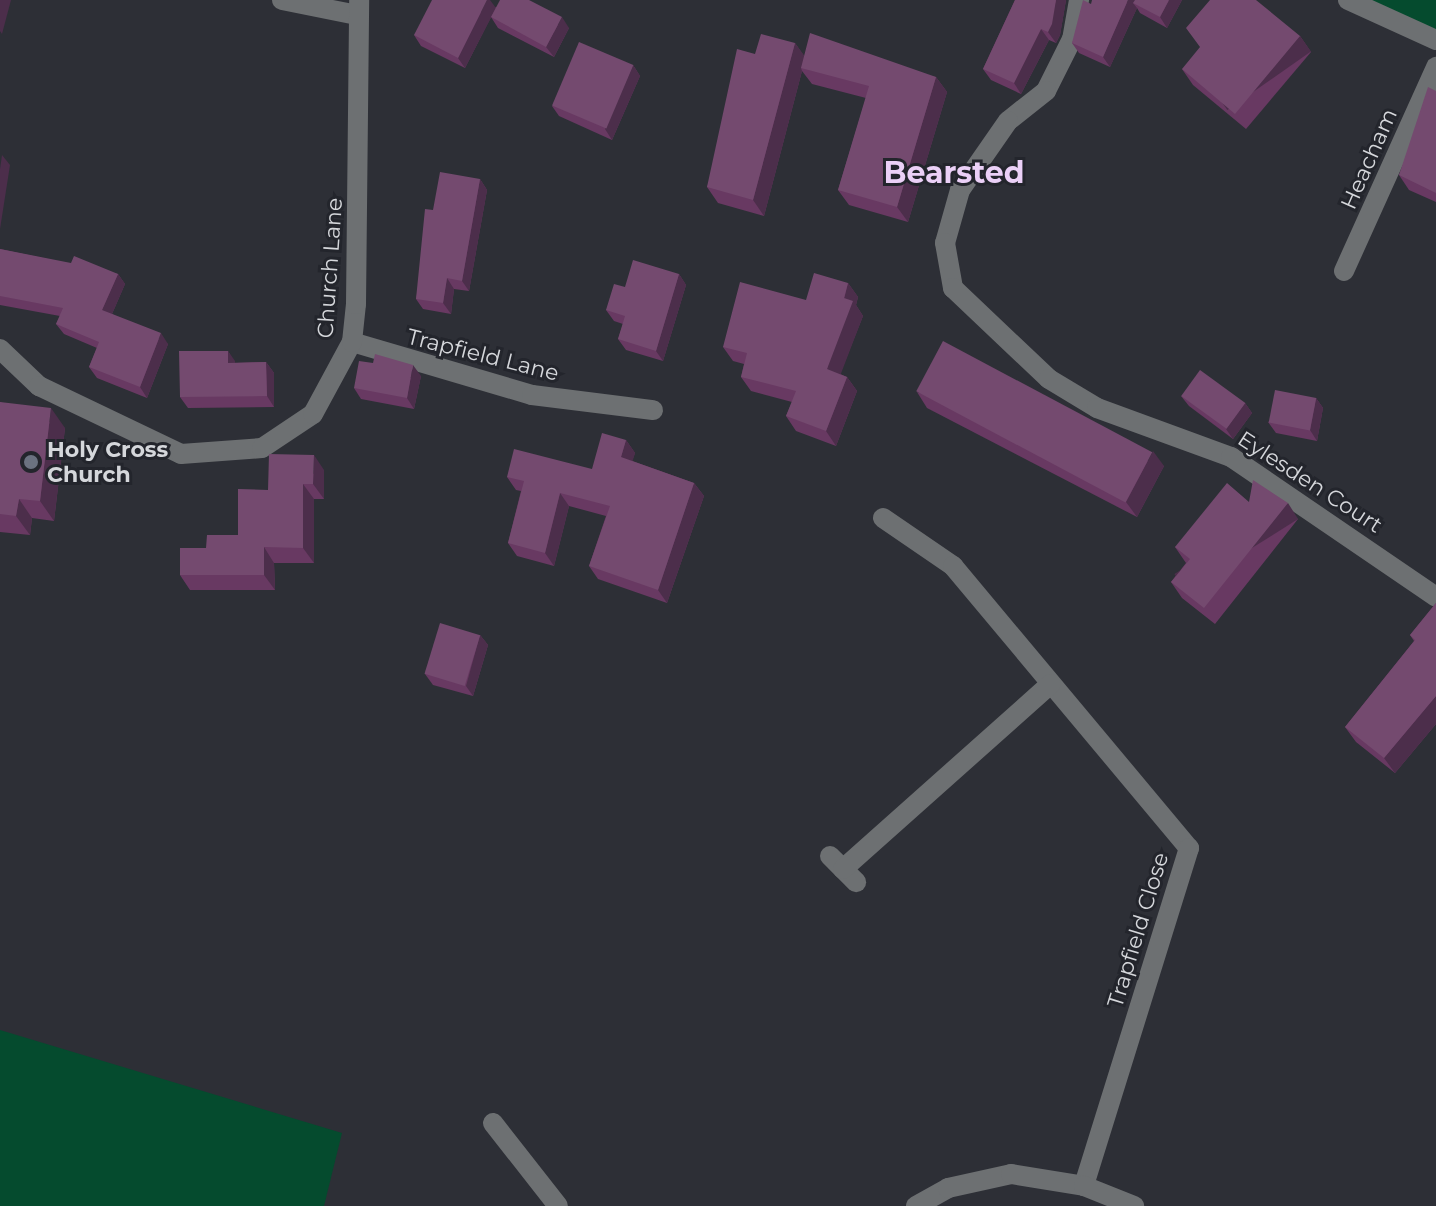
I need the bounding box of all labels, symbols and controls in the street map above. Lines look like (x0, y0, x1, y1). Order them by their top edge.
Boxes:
street label: Heacham (1335, 105, 1403, 213)
district label: Bearsted (883, 155, 1025, 191)
street label: Church Lane (312, 197, 348, 339)
street label: Trapfield Lane (404, 323, 562, 387)
street label: Eylesden Court (1233, 425, 1387, 539)
place label: Holy Cross Church (47, 436, 168, 488)
marker: Holy Cross Church (22, 453, 40, 471)
street label: Trapfield Close (1102, 849, 1174, 1011)

